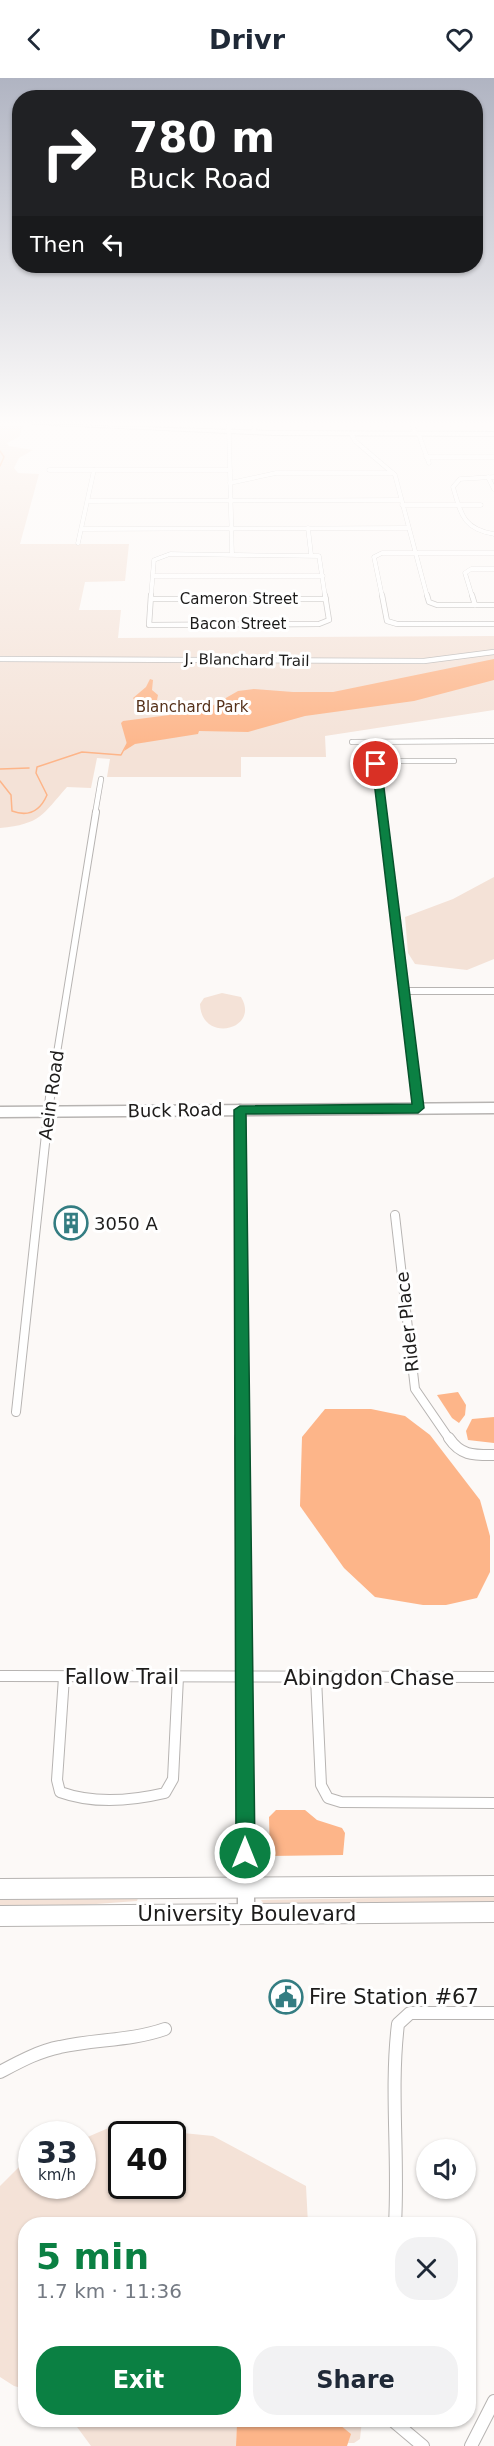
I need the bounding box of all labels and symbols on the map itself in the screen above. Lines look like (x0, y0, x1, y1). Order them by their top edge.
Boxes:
street label: Cameron Street (180, 590, 298, 608)
street label: Bacon Street (190, 615, 286, 633)
street label: J. Blanchard Trail (183, 650, 310, 670)
park label: Blanchard Park (136, 698, 249, 716)
pin (350, 738, 401, 789)
street label: Aein Road (34, 1049, 68, 1141)
street label: Buck Road (127, 1099, 223, 1121)
building icon: 3050 A (53, 1205, 89, 1241)
place label: 3050 A (94, 1213, 159, 1234)
street label: Rider Place (391, 1271, 423, 1373)
street label: Fallow Trail (65, 1665, 179, 1689)
street label: Abingdon Chase (283, 1666, 455, 1690)
position arrow (213, 1821, 277, 1885)
street label: University Boulevard (138, 1902, 356, 1926)
public building icon: Fire Station #67 (268, 1979, 304, 2015)
place label: Fire Station #67 (309, 1985, 479, 2009)
speed limit sign: 40 (108, 2121, 186, 2199)

